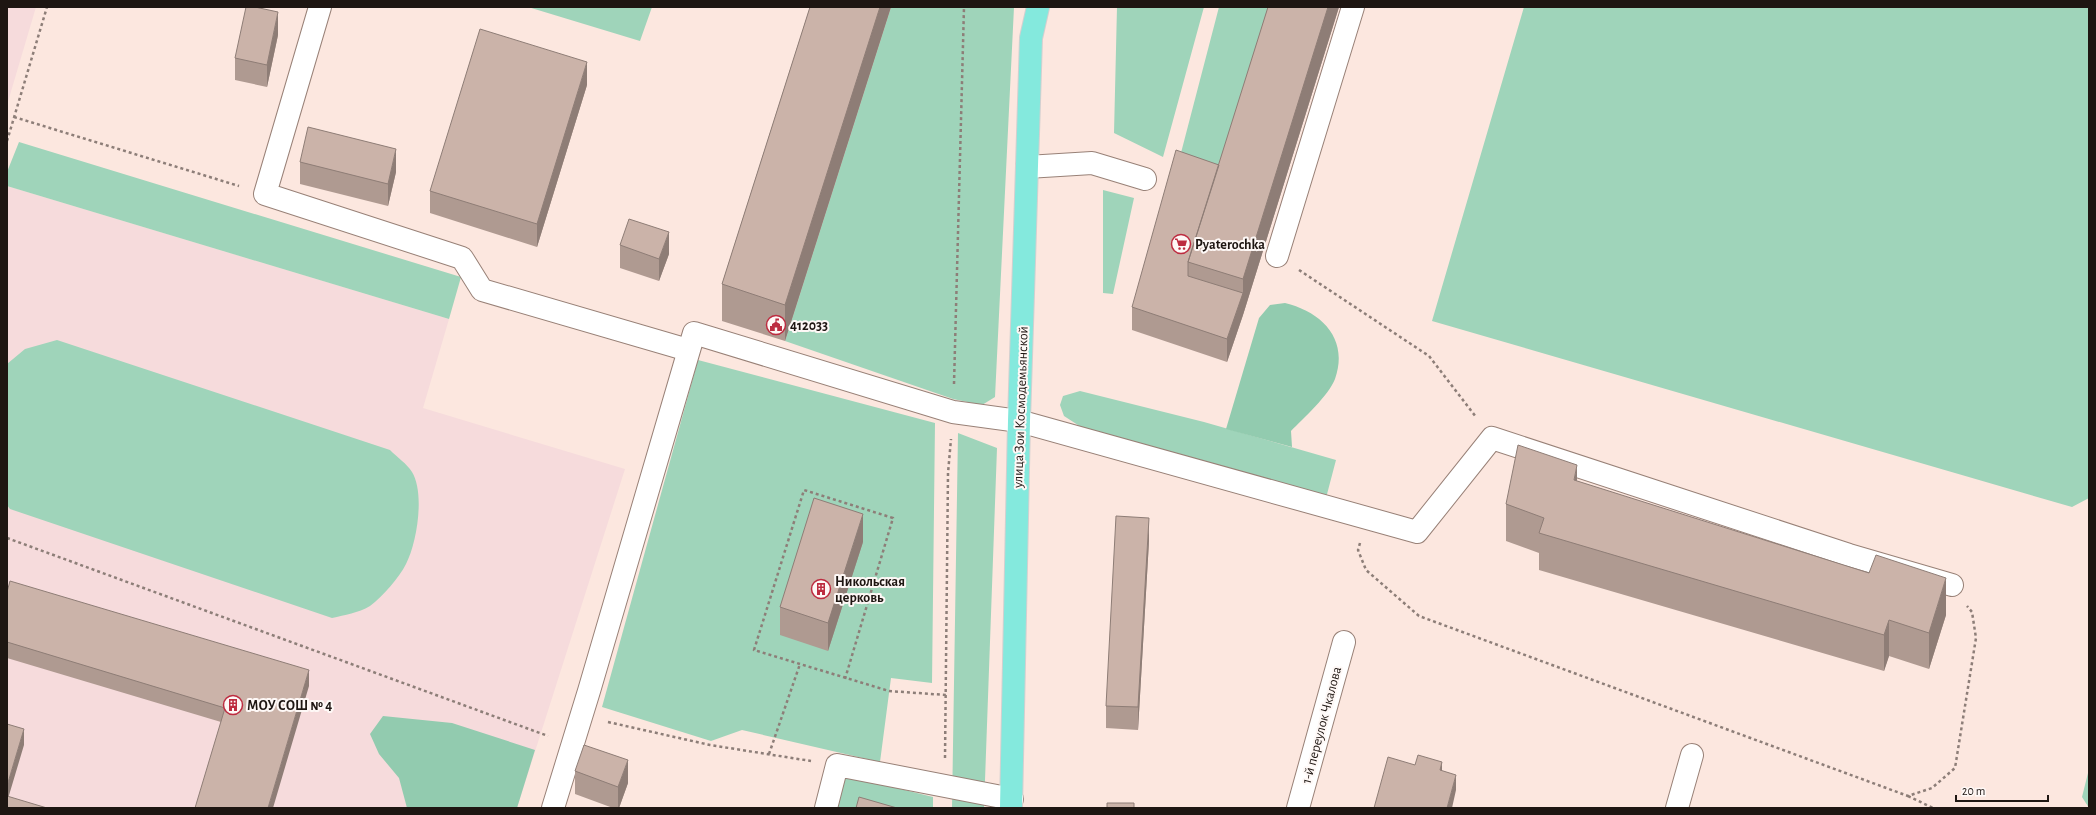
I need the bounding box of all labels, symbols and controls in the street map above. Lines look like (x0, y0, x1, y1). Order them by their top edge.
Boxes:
supermarket icon: Pyaterochka (1170, 233, 1192, 255)
place label: Pyaterochka (1195, 238, 1265, 252)
public building icon: 412033 (765, 314, 787, 336)
place label: 412033 (790, 319, 828, 333)
street label: улица Зои Космодемьянской (1011, 326, 1031, 489)
place label: Никольская церковь (835, 575, 905, 605)
building icon: Никольская церковь (810, 578, 832, 600)
street label: 1-й переулок Чкалова (1300, 665, 1344, 785)
building icon: МОУ СОШ № 4 (222, 694, 244, 716)
place label: МОУ СОШ № 4 (247, 699, 332, 713)
scale bar (1956, 777, 2048, 803)
text: 20 m (1962, 785, 1985, 797)

